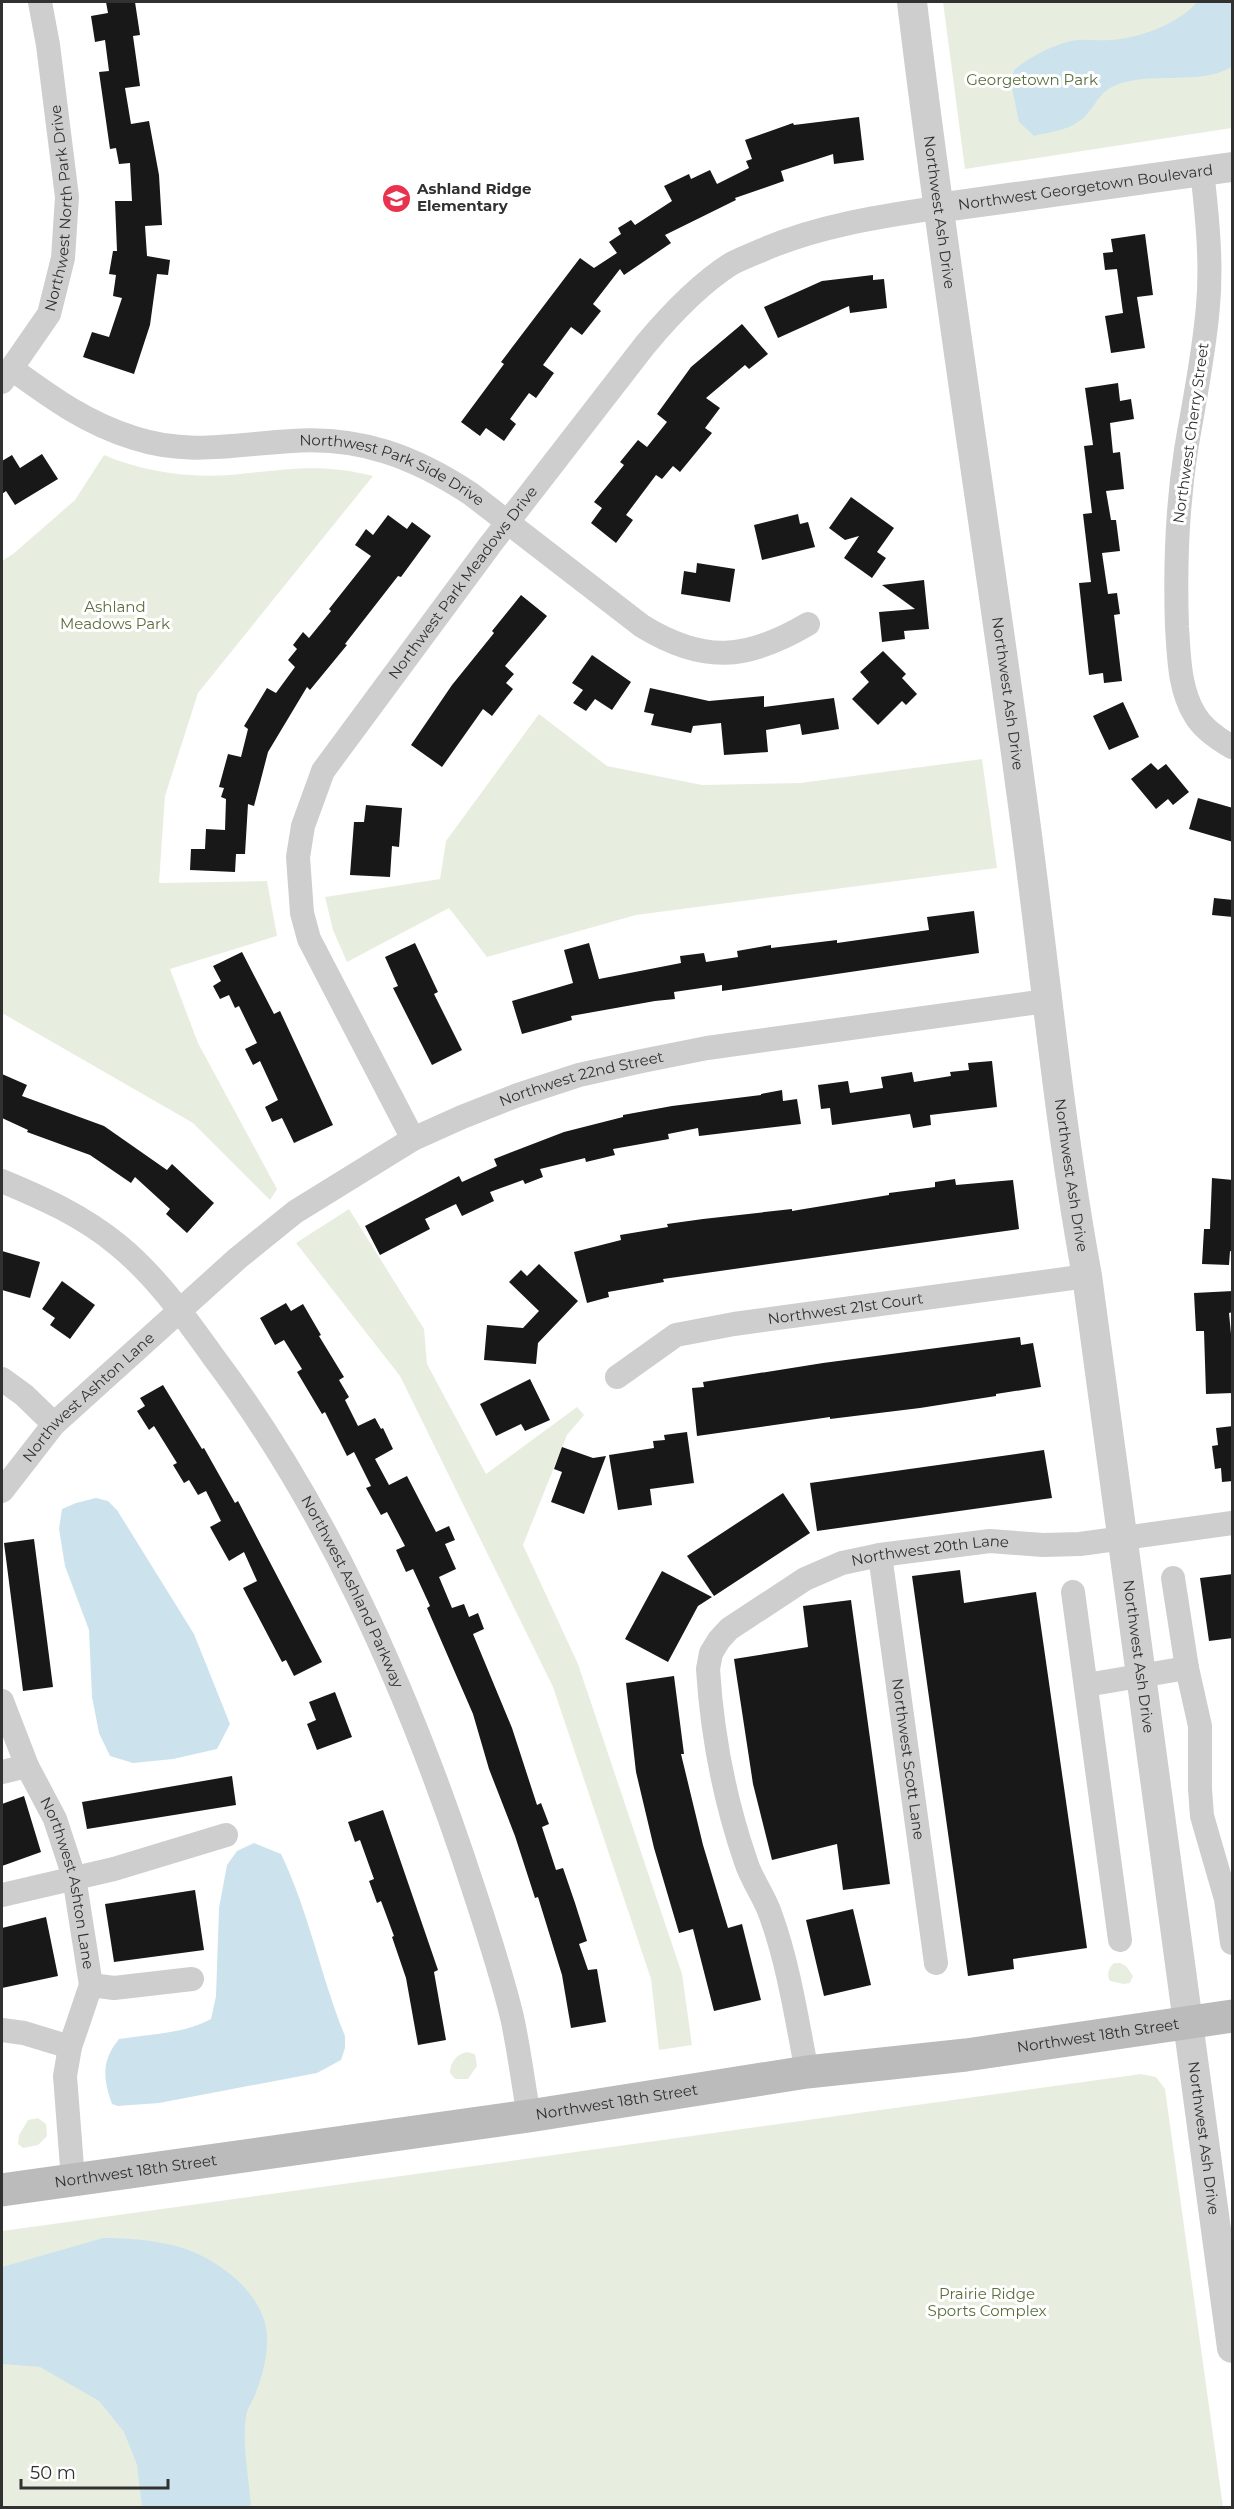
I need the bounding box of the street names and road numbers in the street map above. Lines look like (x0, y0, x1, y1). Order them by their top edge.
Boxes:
street label: Northwest North Park Drive (40, 104, 76, 313)
street label: Northwest Ash Drive (920, 134, 960, 290)
street label: Northwest Georgetown Boulevard (957, 160, 1214, 214)
street label: Northwest Cherry Street (1168, 341, 1213, 525)
street label: Northwest Park Side Drive (299, 430, 488, 510)
street label: Northwest Park Meadows Drive (384, 482, 541, 683)
street label: Northwest Ash Drive (988, 615, 1028, 771)
street label: Northwest 22nd Street (496, 1047, 665, 1111)
street label: Northwest Ash Drive (1051, 1097, 1093, 1253)
street label: Northwest 21st Court (766, 1288, 924, 1328)
street label: Northwest Ashton Lane (18, 1328, 158, 1466)
street label: Northwest Ashland Parkway (297, 1492, 408, 1691)
street label: Northwest 20th Lane (849, 1531, 1010, 1570)
street label: Northwest Ash Drive (1119, 1578, 1159, 1734)
street label: Northwest Scott Lane (888, 1677, 929, 1841)
street label: Northwest Ashton Lane (36, 1794, 98, 1971)
street label: Northwest 18th Street (1016, 2014, 1180, 2056)
street label: Northwest Ash Drive (1184, 2060, 1224, 2216)
street label: Northwest 18th Street (534, 2079, 699, 2124)
street label: Northwest 18th Street (53, 2150, 218, 2192)

